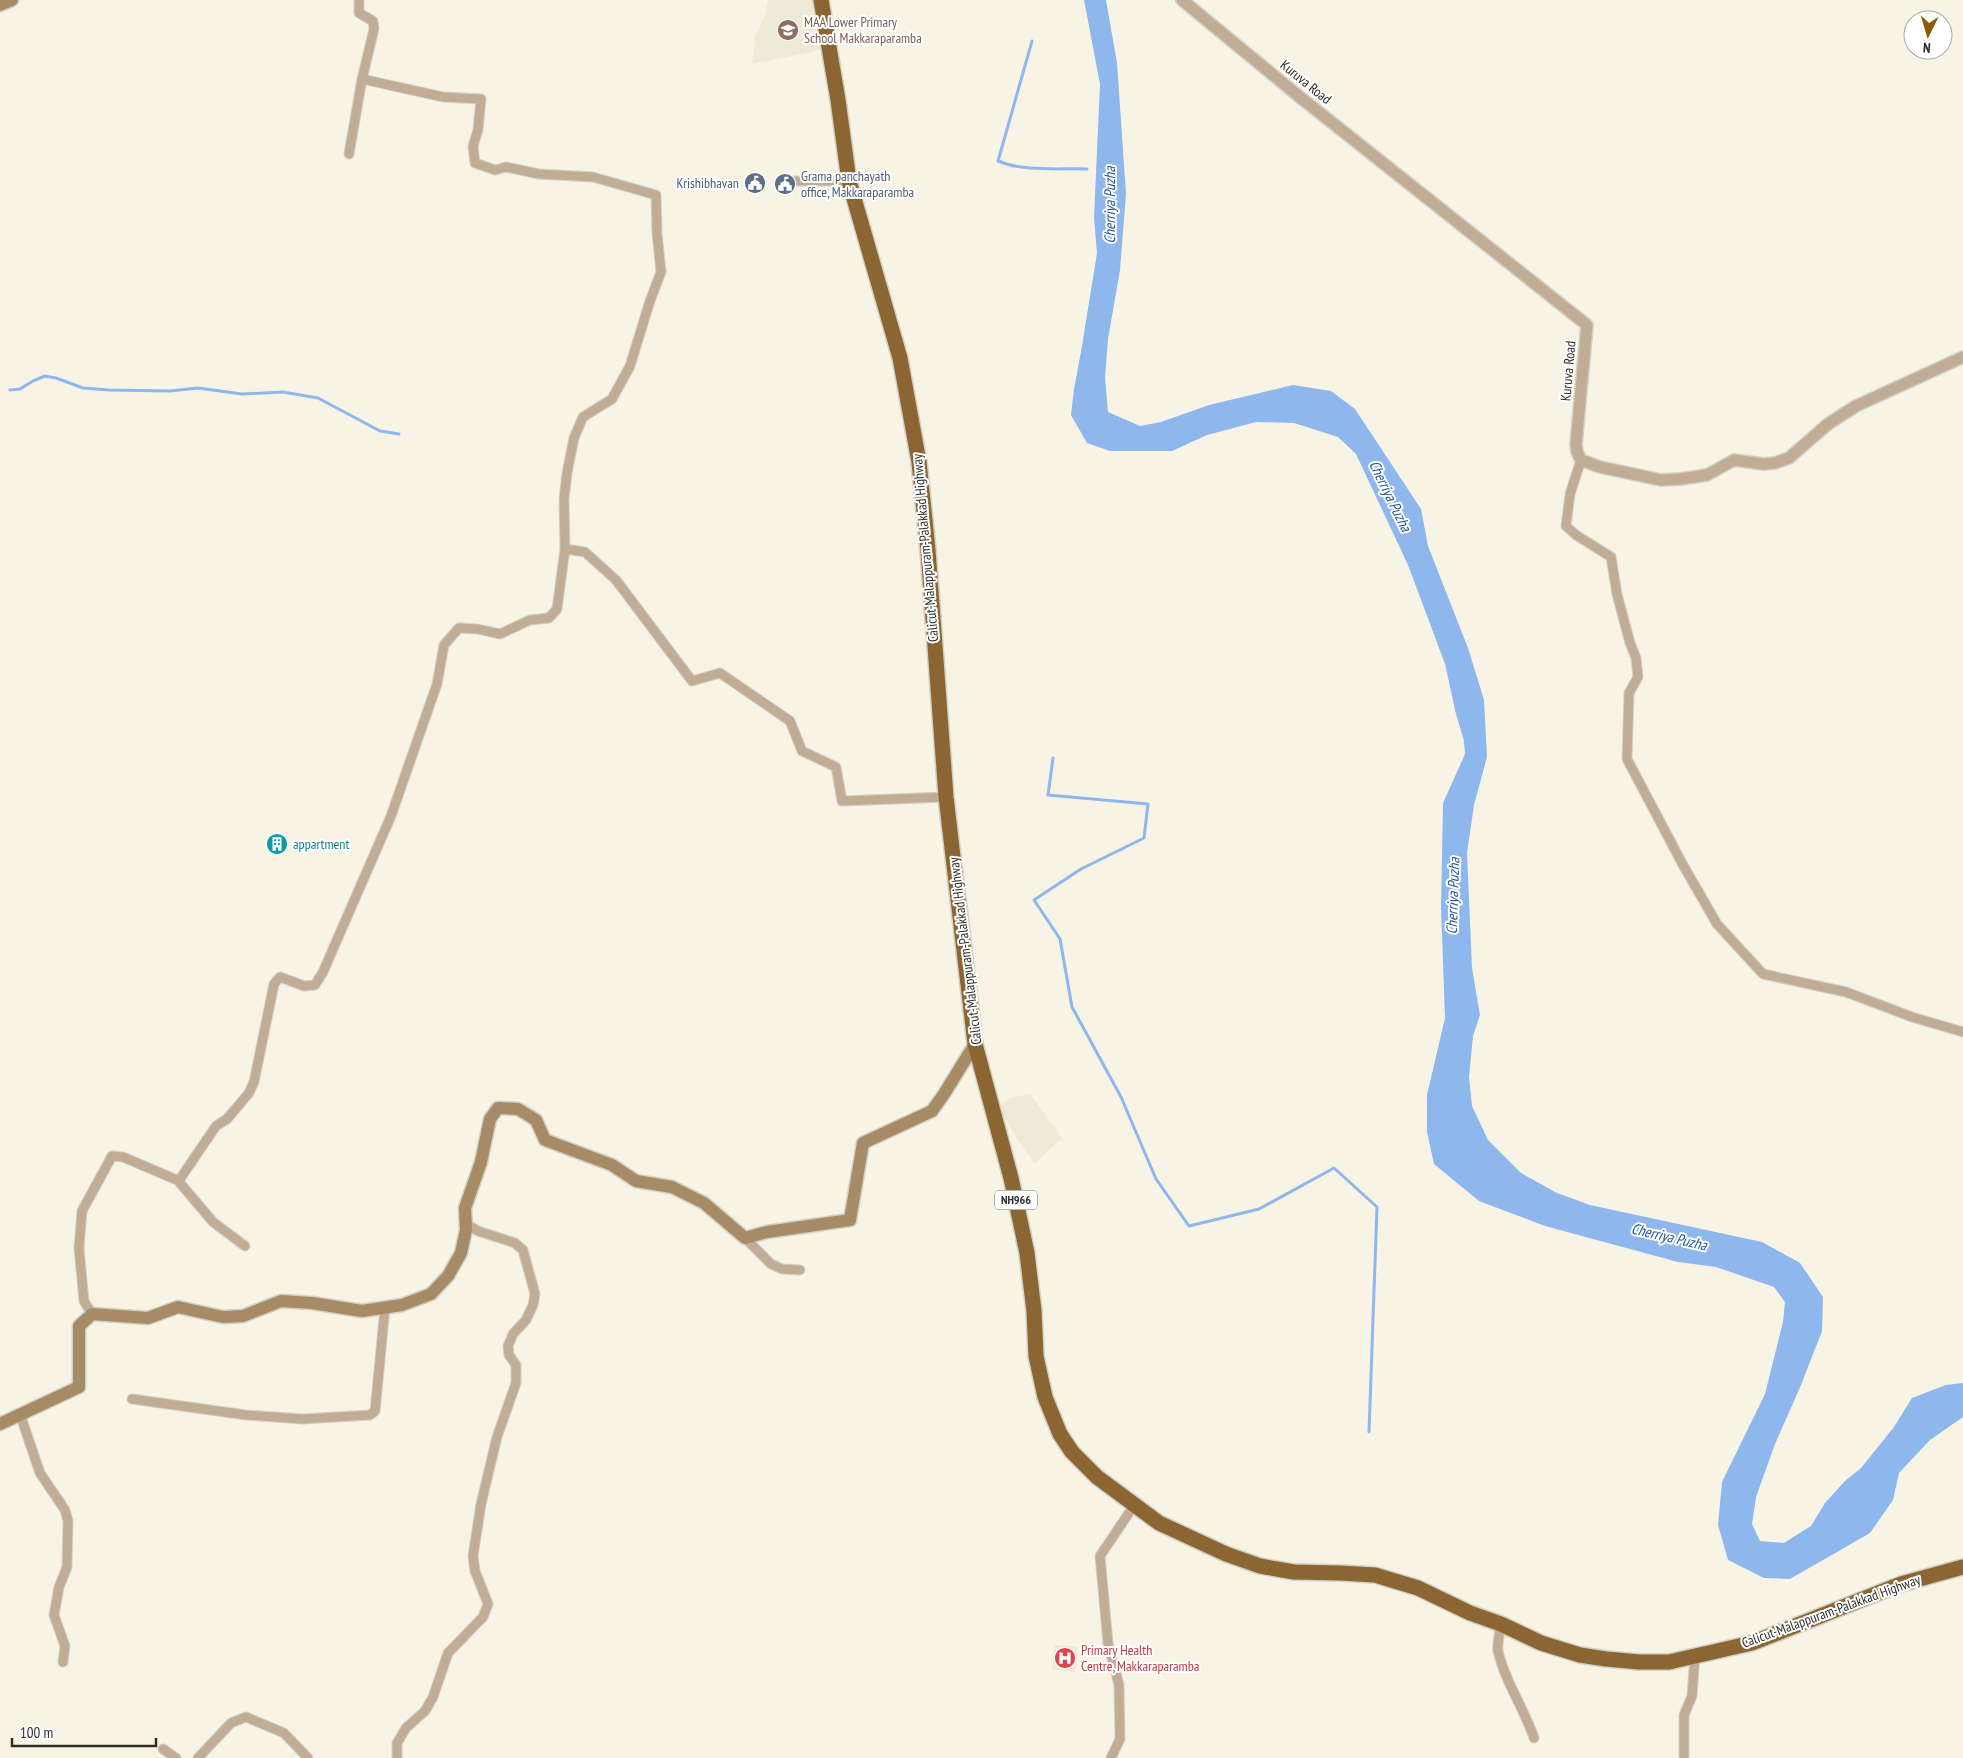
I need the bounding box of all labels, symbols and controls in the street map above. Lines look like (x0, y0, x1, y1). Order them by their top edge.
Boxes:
north arrow (1903, 10, 1953, 60)
place label: MAA Lower Primary School Makkaraparamba (804, 13, 922, 47)
school or university icon: MAA Lower Primary School Makkaraparamba (776, 18, 800, 42)
text: N (1922, 39, 1931, 57)
street label: Kuruva Road (1277, 56, 1335, 108)
water label: Cherriya Puzha (1100, 166, 1119, 243)
place label: Grama panchayath office, Makkaraparamba (801, 167, 914, 201)
public building icon: Krishibhavan (743, 171, 767, 195)
public building icon: Grama panchayath office, Makkaraparamba (773, 172, 797, 196)
place label: Krishibhavan (677, 174, 739, 192)
street label: Kuruva Road (1556, 340, 1580, 402)
street label: Calicut-Malappuram-Palakkad Highway (908, 452, 942, 643)
water label: Cherriya Puzha (1365, 457, 1416, 535)
building icon: appartment (265, 832, 289, 856)
place label: appartment (293, 835, 349, 853)
street label: Calicut-Malappuram-Palakkad Highway (944, 855, 985, 1046)
water label: Cherriya Puzha (1442, 856, 1463, 935)
road number: NH966 (995, 1190, 1037, 1210)
water label: Cherriya Puzha (1630, 1219, 1710, 1255)
street label: Calicut-Malappuram-Palakkad Highway (1739, 1570, 1923, 1652)
place label: Primary Health Centre, Makkaraparamba (1081, 1641, 1199, 1675)
hospital icon: Primary Health Centre, Makkaraparamba (1053, 1646, 1077, 1670)
scale bar (12, 1716, 156, 1748)
text: 100 m (20, 1723, 53, 1742)

